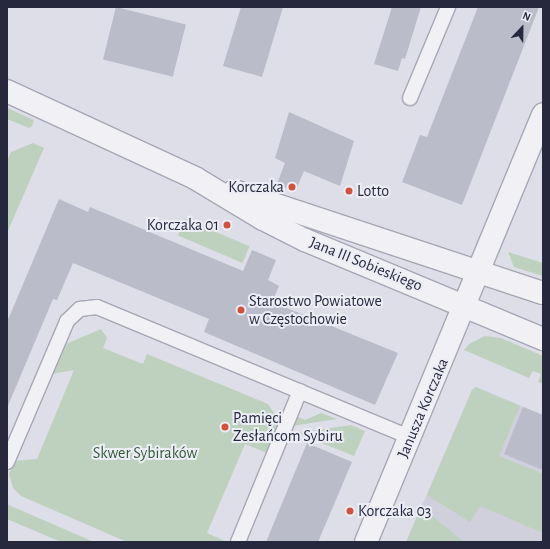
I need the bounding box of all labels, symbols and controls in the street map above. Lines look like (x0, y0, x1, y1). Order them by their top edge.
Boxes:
north arrow (502, 8, 542, 48)
text: N (521, 10, 532, 23)
place label: Korczaka (228, 177, 284, 197)
place label: Lotto (357, 181, 389, 201)
marker: Korczaka (287, 182, 297, 192)
marker: Lotto (344, 186, 354, 196)
place label: Korczaka 01 (147, 215, 219, 235)
marker: Korczaka 01 (222, 220, 232, 230)
street label: Jana III Sobieskiego (307, 233, 425, 295)
place label: Starostwo Powiatowe w Częstochowie (249, 291, 382, 329)
marker: Starostwo Powiatowe w Częstochowie (236, 305, 246, 315)
street label: Janusza Korczaka (393, 355, 453, 461)
place label: Pamięci Zesłańcom Sybiru (233, 408, 343, 446)
marker: Pamięci Zesłańcom Sybiru (220, 422, 230, 432)
park label: Skwer Sybiraków (93, 443, 197, 463)
place label: Korczaka 03 (358, 501, 431, 521)
marker: Korczaka 03 (345, 506, 355, 516)

